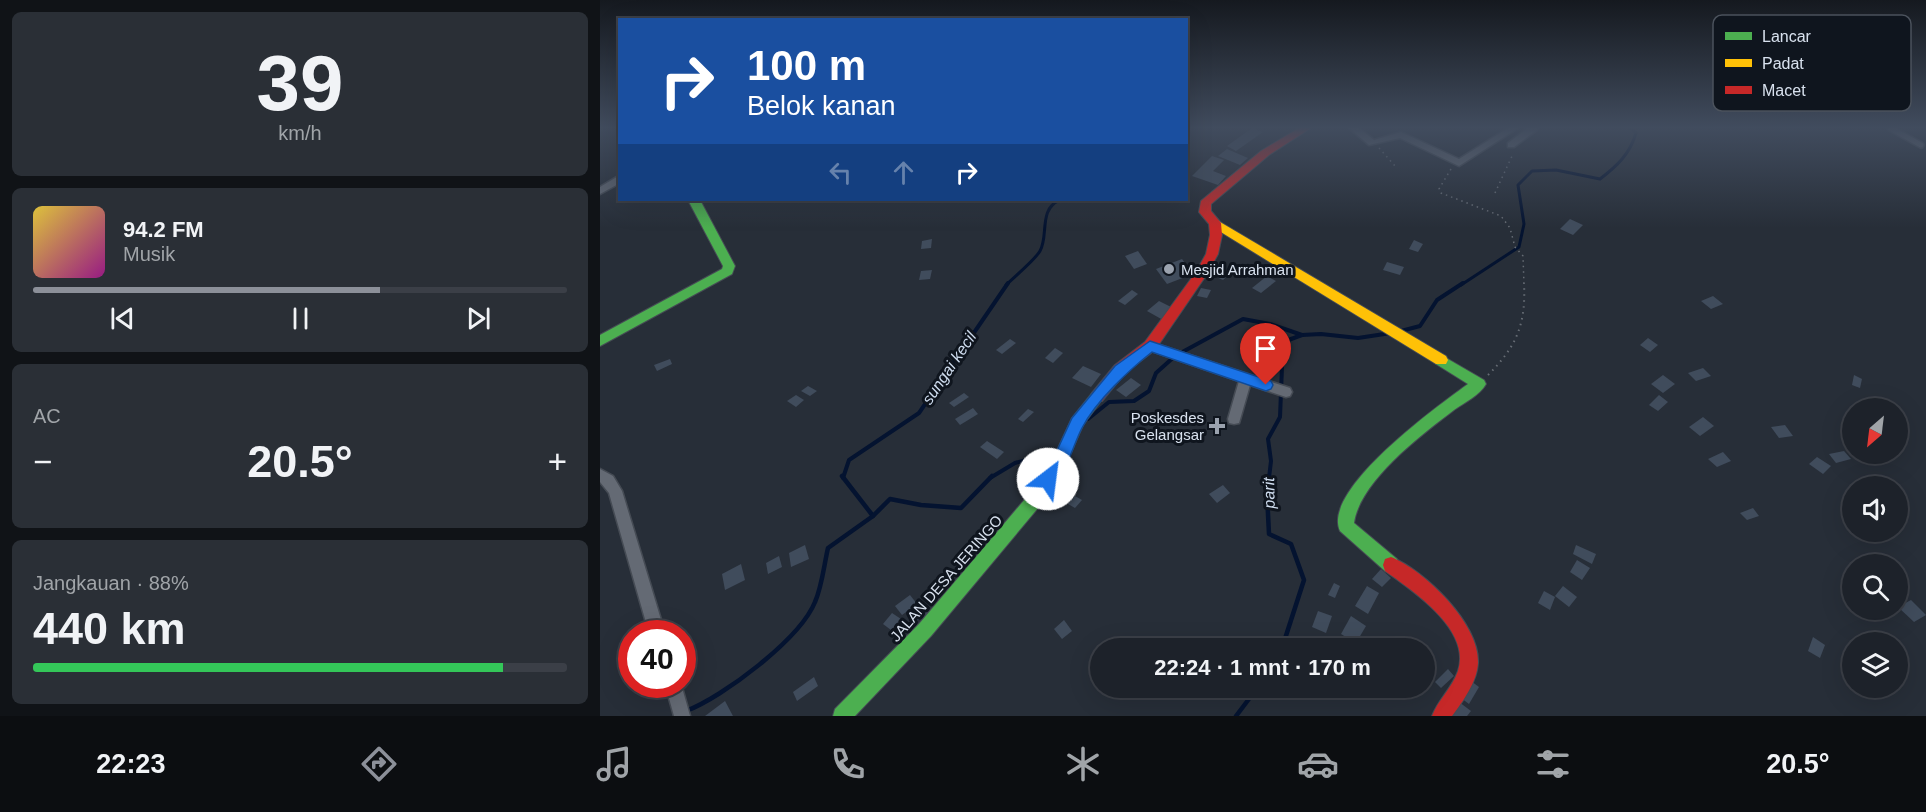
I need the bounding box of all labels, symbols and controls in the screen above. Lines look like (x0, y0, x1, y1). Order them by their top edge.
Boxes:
legend (1713, 15, 1911, 111)
text: Lancar (1762, 28, 1812, 45)
text: 39 (257, 39, 343, 127)
icon: right (648, 42, 726, 120)
text: 100 m (747, 42, 866, 89)
text: Padat (1762, 55, 1804, 72)
text: Macet (1762, 82, 1806, 99)
text: Belok kanan (747, 91, 896, 121)
text: km/h (278, 122, 322, 144)
icon: left (824, 156, 857, 189)
icon: ahead (887, 156, 920, 189)
icon: right (950, 156, 983, 189)
text: 94.2 FM (123, 217, 204, 242)
text: Musik (123, 243, 175, 265)
place label: Mesjid Arrahman (1181, 261, 1294, 278)
marker: Mesjid Arrahman (1162, 262, 1176, 276)
icon: previous (106, 302, 139, 335)
icon: pause (284, 302, 317, 335)
icon: next (462, 302, 495, 335)
pin (1240, 323, 1291, 385)
water label: sungai kecil (919, 328, 980, 407)
icon: arrive (1249, 332, 1282, 365)
north arrow (1842, 398, 1908, 464)
map controls (1842, 398, 1908, 698)
text: AC (33, 405, 61, 427)
place label: Poskesdes Gelangsar (1131, 409, 1204, 443)
marker: Poskesdes Gelangsar (1208, 417, 1226, 435)
text: 20.5° (247, 436, 353, 487)
text: − (33, 443, 52, 480)
text: + (548, 443, 567, 480)
position arrow (1016, 447, 1080, 511)
button: sound (1842, 476, 1908, 542)
water label: parit (1260, 477, 1278, 510)
street label: JALAN DESA JERINGO (887, 511, 1005, 645)
button: search (1842, 554, 1908, 620)
text: Jangkauan · 88% (33, 572, 189, 594)
text: 440 km (33, 603, 186, 654)
speed limit sign: 40 (618, 620, 696, 698)
button: layers (1842, 632, 1908, 698)
text: 22:24 · 1 mnt · 170 m (1154, 655, 1371, 680)
icon: directions (358, 743, 400, 785)
icon: music (593, 743, 635, 785)
icon: phone (827, 743, 869, 785)
icon: climate (1062, 743, 1104, 785)
icon: car (1297, 743, 1339, 785)
icon: filters (1532, 743, 1574, 785)
text: 22:23 (96, 749, 165, 779)
text: 20.5° (1766, 749, 1830, 779)

